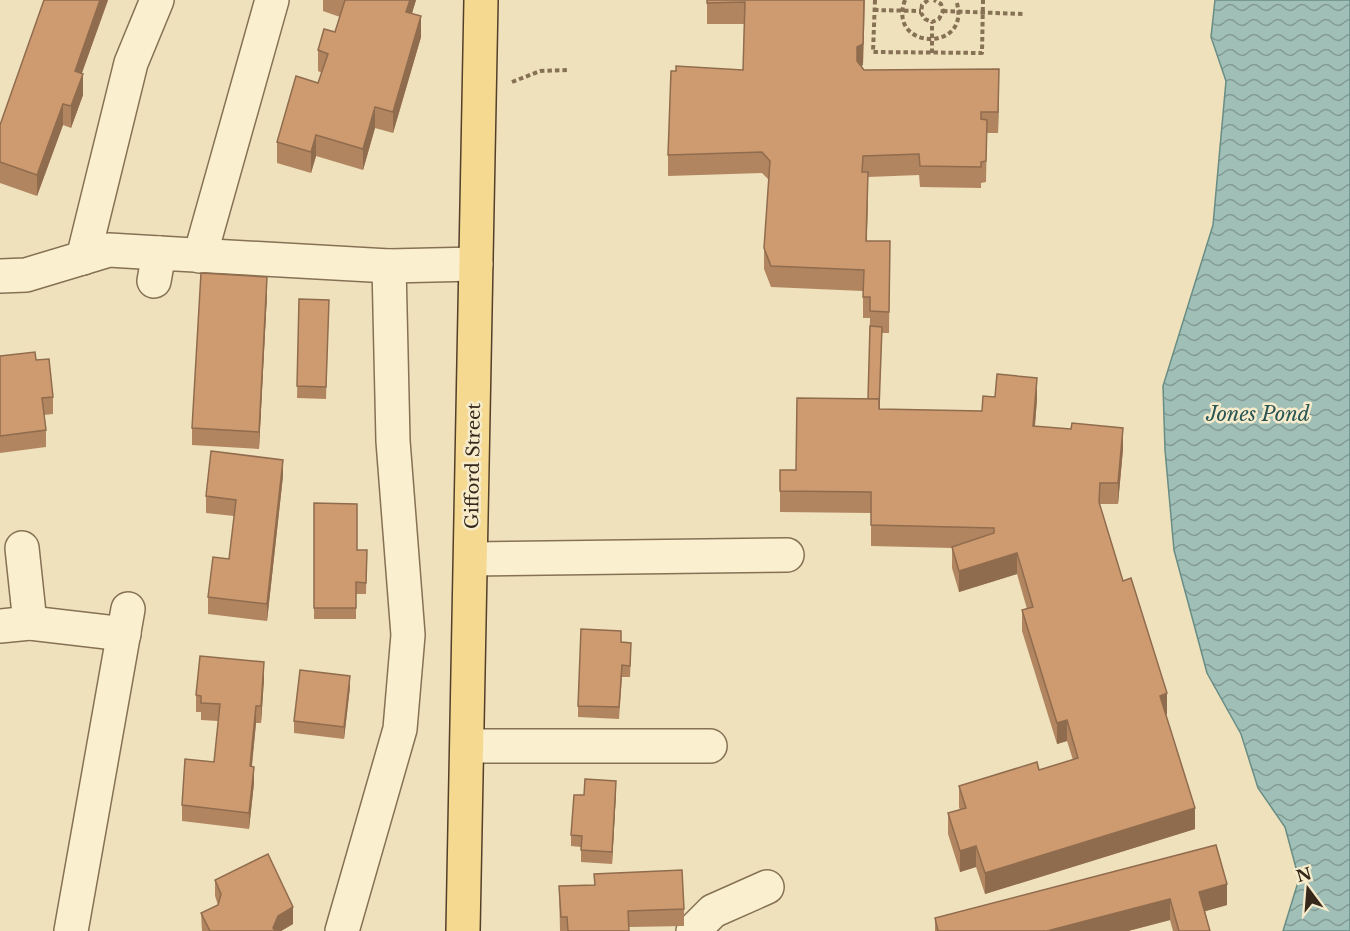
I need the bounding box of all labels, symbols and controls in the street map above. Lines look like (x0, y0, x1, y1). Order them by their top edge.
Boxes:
street label: Gifford Street (461, 402, 485, 529)
water label: Jones Pond (1205, 402, 1310, 426)
north arrow (1278, 859, 1338, 919)
text: N (1294, 863, 1314, 886)

